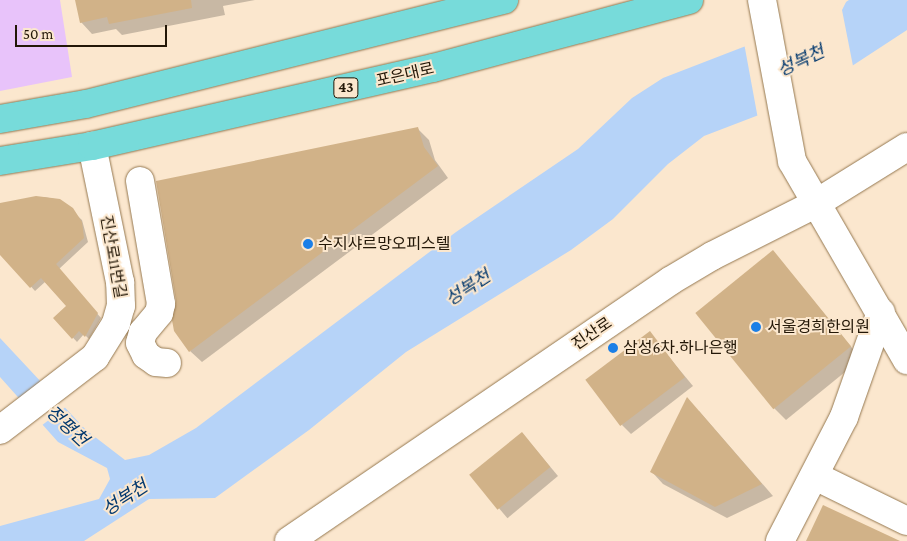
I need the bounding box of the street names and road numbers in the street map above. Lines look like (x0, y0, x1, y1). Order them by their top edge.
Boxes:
street label: 포은대로 (374, 59, 436, 91)
road number: 43 (332, 76, 360, 100)
street label: 진산로11번길 (96, 214, 130, 300)
street label: 진산로 (568, 314, 616, 354)

